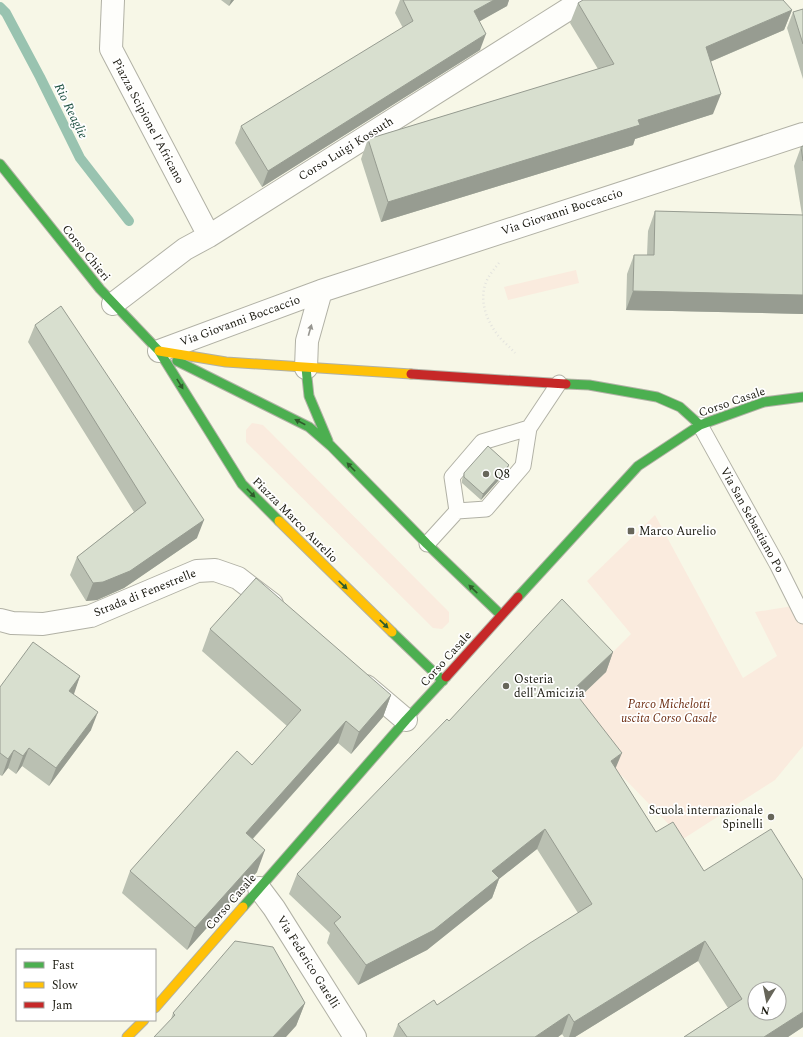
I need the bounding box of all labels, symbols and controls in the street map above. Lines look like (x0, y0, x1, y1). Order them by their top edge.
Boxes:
street label: Piazza Scipione l'Africano (107, 55, 189, 187)
water label: Rio Reaglie (49, 80, 93, 143)
street label: Corso Luigi Kossuth (295, 112, 397, 186)
street label: Via Giovanni Boccaccio (499, 183, 625, 241)
street label: Corso Chieri (57, 220, 115, 286)
street label: Via Giovanni Boccaccio (177, 290, 303, 352)
one-way arrow (307, 323, 313, 335)
one-way arrow (176, 379, 183, 390)
street label: Corso Casale (696, 382, 768, 422)
one-way arrow (294, 419, 306, 425)
one-way arrow (346, 462, 356, 472)
street label: Via San Sebastiano Po (715, 464, 789, 576)
place label: Q8 (494, 465, 510, 484)
marker: Q8 (481, 469, 491, 479)
street label: Piazza Marco Aurelio (248, 473, 342, 567)
one-way arrow (246, 488, 255, 498)
place label: Marco Aurelio (639, 522, 716, 541)
marker: Marco Aurelio (626, 526, 636, 536)
street label: Strada di Fenestrelle (91, 564, 199, 622)
one-way arrow (338, 580, 348, 589)
one-way arrow (468, 584, 478, 593)
one-way arrow (379, 619, 389, 629)
street label: Corso Casale (416, 627, 476, 691)
place label: Osteria dell'Amicizia (514, 670, 585, 703)
marker: Osteria dell'Amicizia (501, 681, 511, 691)
park label: Parco Michelotti uscita Corso Casale (621, 695, 717, 728)
place label: Scuola internazionale Spinelli (649, 801, 763, 834)
marker: Scuola internazionale Spinelli (766, 812, 776, 822)
street label: Corso Casale (201, 869, 261, 934)
street label: Via Federico Garelli (272, 912, 345, 1013)
legend (16, 949, 156, 1021)
text: Fast (52, 956, 74, 975)
text: Slow (52, 976, 78, 995)
north arrow (747, 981, 787, 1021)
text: Jam (52, 996, 73, 1015)
text: N (759, 1001, 771, 1020)

